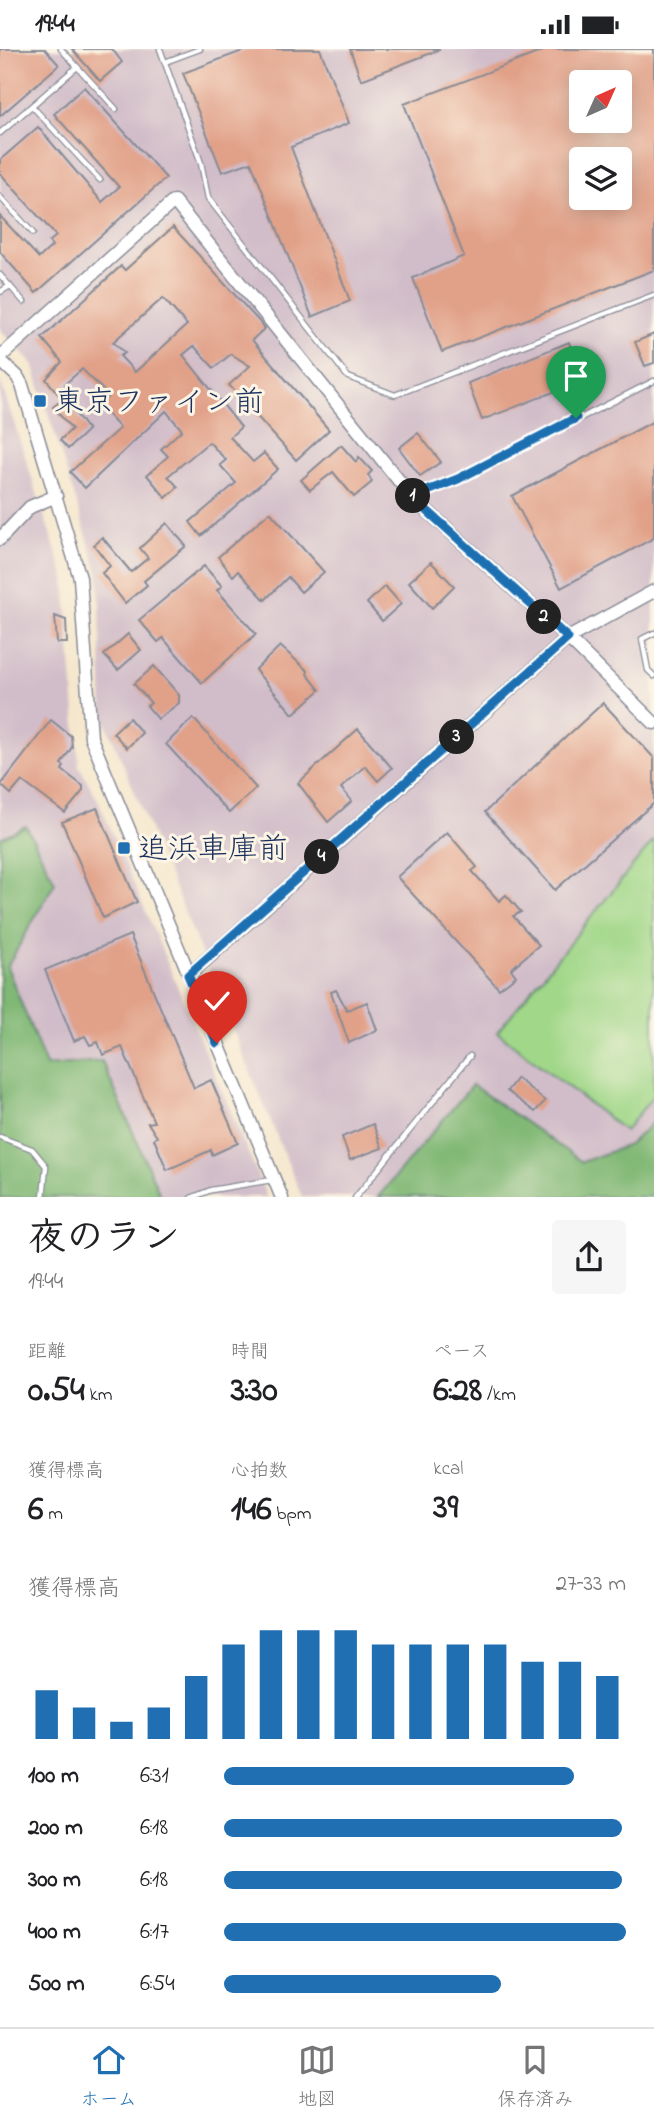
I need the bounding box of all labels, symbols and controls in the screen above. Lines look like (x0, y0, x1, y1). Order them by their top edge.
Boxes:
text: 19:44 (35, 6, 75, 44)
north arrow (569, 70, 632, 133)
map controls (569, 70, 632, 210)
button: layers (569, 147, 632, 210)
pin (546, 346, 606, 418)
icon: arrive (557, 357, 595, 395)
place label: 東京ファイン前 (54, 382, 264, 426)
marker: 東京ファイン前 (32, 393, 48, 409)
pin: 1 (396, 479, 430, 513)
text: 1 (409, 482, 416, 509)
pin: 2 (526, 599, 562, 635)
text: 2 (539, 603, 548, 630)
pin: 3 (440, 719, 475, 755)
text: 3 (453, 723, 460, 750)
place label: 追浜車庫前 (138, 829, 288, 873)
pin: 4 (304, 839, 340, 875)
marker: 追浜車庫前 (116, 840, 132, 856)
text: 4 (318, 843, 325, 870)
pin (187, 971, 247, 1043)
icon: check (198, 982, 236, 1020)
text: 夜のラン (28, 1212, 180, 1268)
button: share (552, 1220, 626, 1294)
text: 19:44 (28, 1266, 63, 1299)
text: 距離 (28, 1339, 66, 1366)
text: 時間 (231, 1339, 269, 1366)
text: ペース (433, 1339, 489, 1366)
text: 0.54 (28, 1366, 85, 1417)
text: 3:30 (231, 1366, 278, 1417)
text: 6:28 (433, 1366, 482, 1417)
text: km (85, 1382, 113, 1409)
text: /km (482, 1382, 516, 1409)
text: kcal (433, 1456, 464, 1483)
text: 獲得標高 (28, 1458, 104, 1485)
text: 心拍数 (231, 1458, 288, 1485)
text: 39 (433, 1483, 458, 1534)
text: 6 (28, 1485, 43, 1536)
text: 146 (231, 1485, 272, 1536)
text: m (43, 1501, 63, 1528)
text: bpm (272, 1501, 311, 1528)
text: 27–33 m (556, 1568, 626, 1601)
text: 獲得標高 (28, 1573, 120, 1606)
text: 100 m (28, 1760, 79, 1793)
text: 6:31 (140, 1760, 169, 1793)
text: 200 m (28, 1812, 83, 1845)
text: 6:18 (140, 1812, 168, 1845)
text: 300 m (28, 1864, 81, 1897)
text: 6:18 (140, 1864, 168, 1897)
text: 400 m (28, 1916, 81, 1949)
text: 6:17 (140, 1916, 169, 1949)
text: 500 m (28, 1968, 85, 2001)
text: 6:54 (140, 1968, 175, 2001)
tab: ホーム (81, 2041, 137, 2114)
tab: 地図 (298, 2041, 336, 2114)
tab: 保存済み (497, 2041, 573, 2114)

